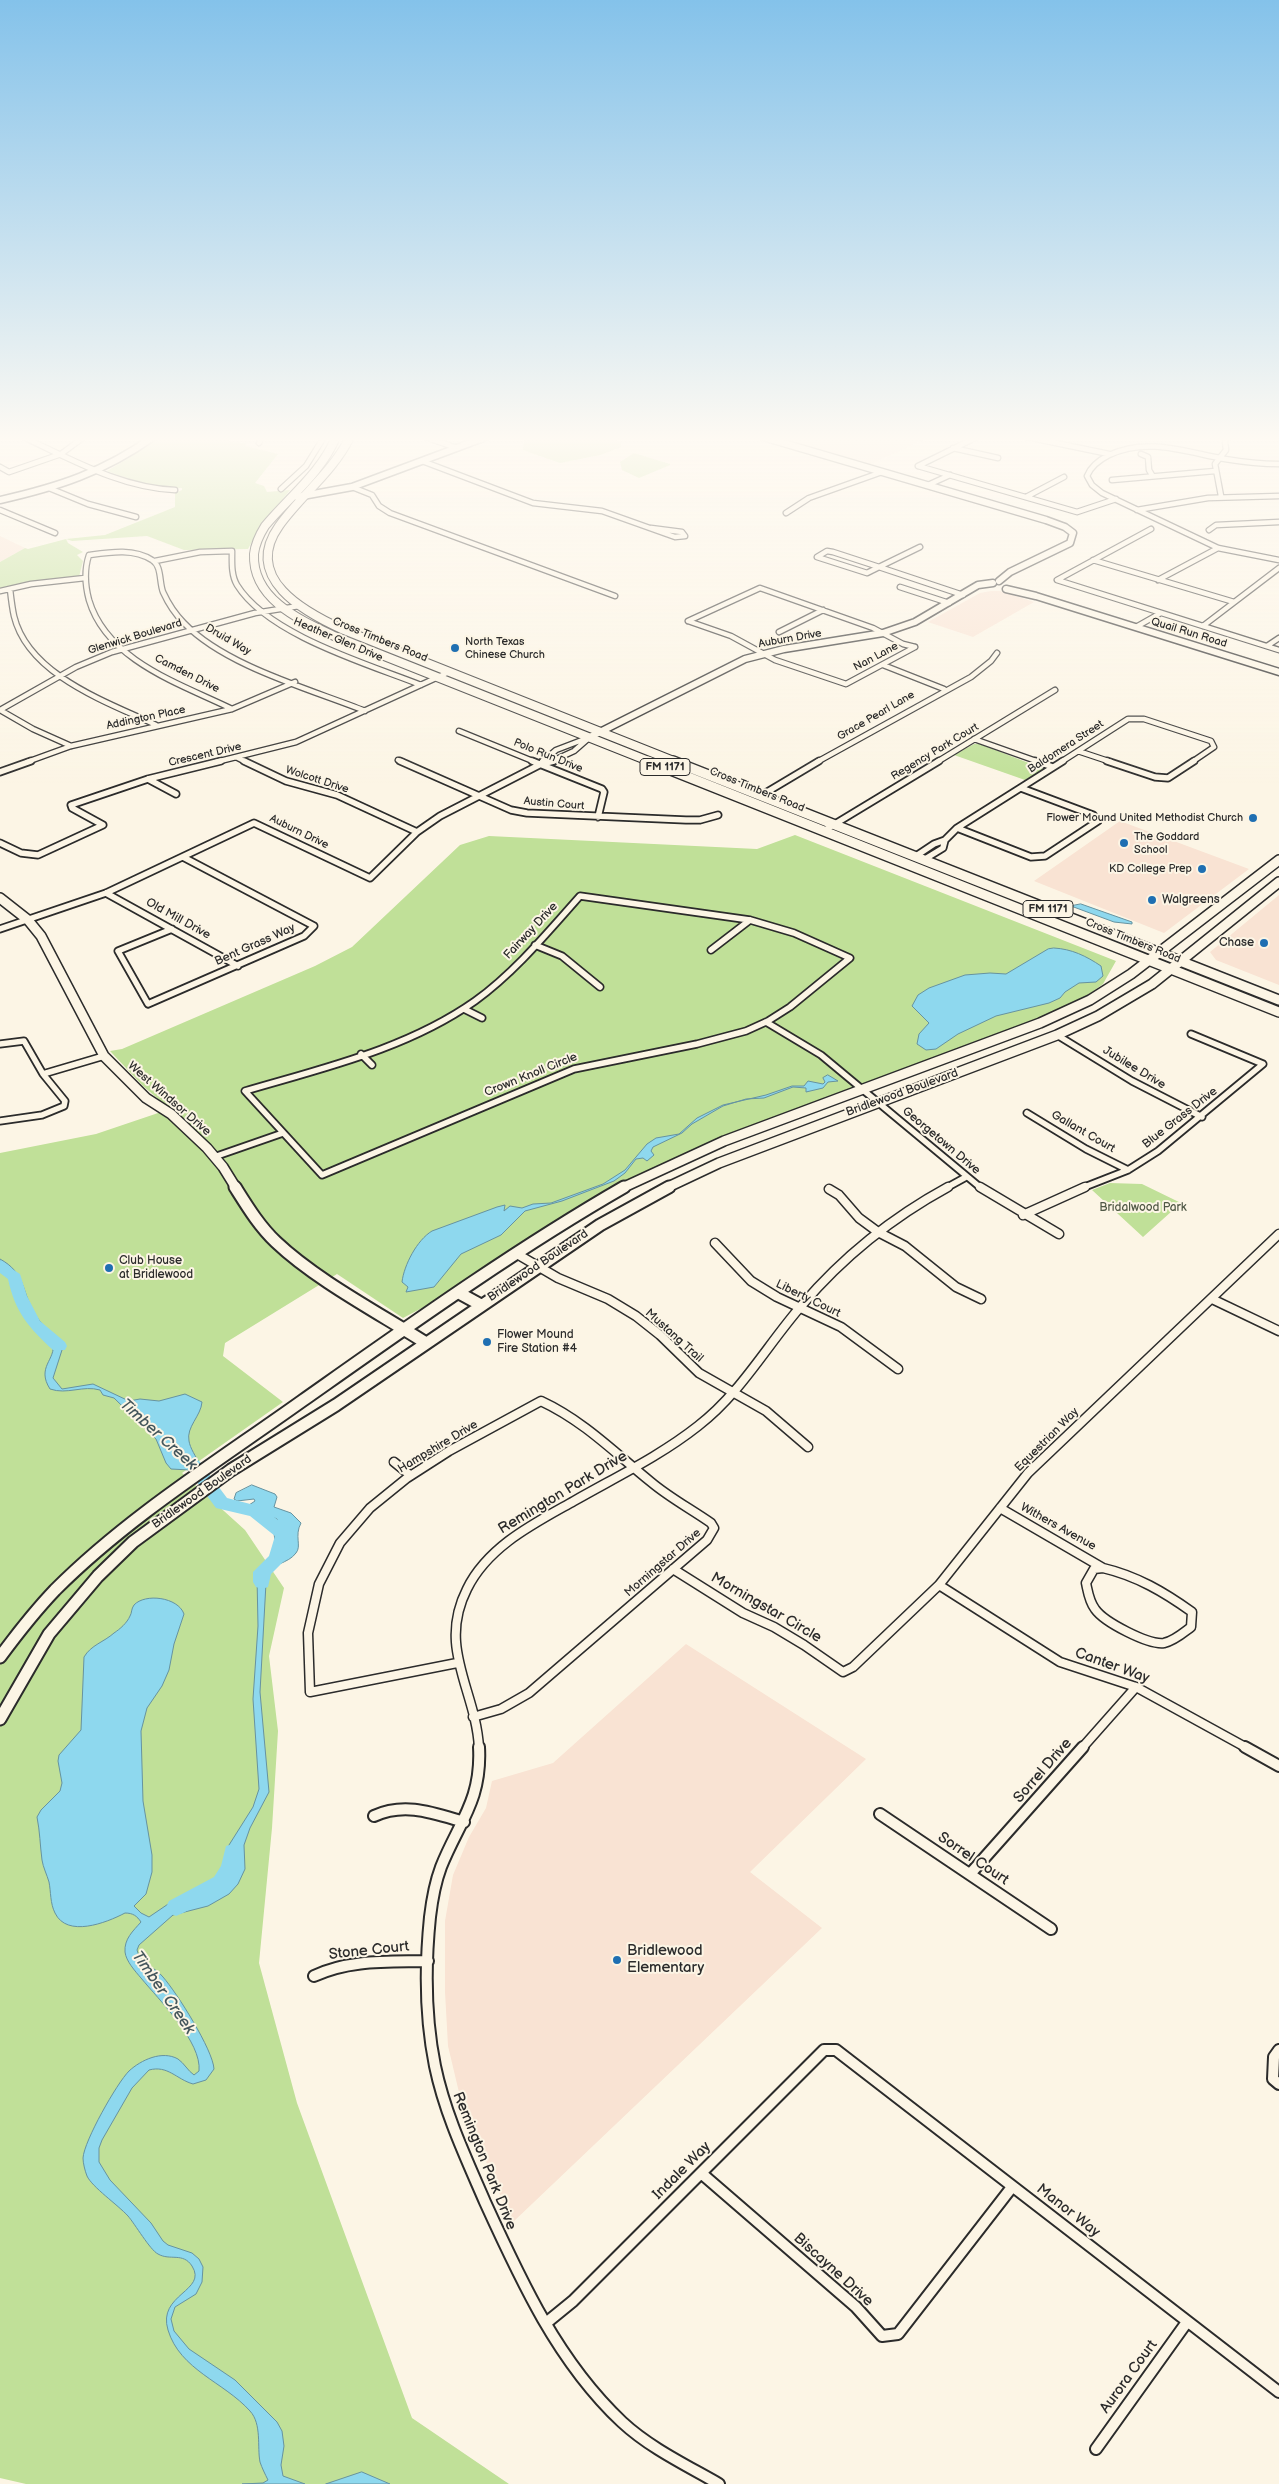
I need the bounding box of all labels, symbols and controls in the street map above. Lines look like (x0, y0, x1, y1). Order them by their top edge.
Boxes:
street label: Heather Glen Drive (291, 615, 385, 665)
street label: Cross Timbers Road (331, 615, 429, 665)
street label: Quail Run Road (1149, 615, 1229, 651)
street label: Glenwick Boulevard (86, 616, 184, 658)
street label: Druid Way (203, 622, 253, 658)
street label: Auburn Drive (757, 627, 823, 651)
place label: North Texas Chinese Church (465, 635, 545, 661)
street label: Nan Lane (851, 640, 901, 674)
marker: North Texas Chinese Church (449, 642, 461, 654)
street label: Camden Drive (152, 652, 222, 696)
street label: Grace Pearl Lane (835, 688, 917, 744)
street label: Addington Place (105, 703, 187, 733)
street label: Baldomera Street (1026, 718, 1106, 776)
street label: Regency Park Court (889, 721, 981, 783)
street label: Polo Run Drive (512, 736, 584, 776)
street label: Crescent Drive (167, 740, 243, 770)
road number: FM 1171 (640, 759, 690, 776)
street label: Wolcott Drive (284, 764, 350, 796)
street label: Cross Timbers Road (708, 765, 806, 815)
street label: Austin Court (523, 795, 585, 813)
place label: Flower Mound United Methodist Church (1046, 811, 1243, 825)
street label: Auburn Drive (267, 812, 331, 852)
marker: Flower Mound United Methodist Church (1247, 812, 1259, 824)
place label: The Goddard School (1134, 830, 1199, 856)
marker: The Goddard School (1118, 837, 1130, 849)
place label: KD College Prep (1109, 862, 1192, 876)
marker: KD College Prep (1196, 863, 1208, 875)
place label: Walgreens (1162, 893, 1220, 907)
marker: Walgreens (1146, 894, 1158, 906)
street label: Old Mill Drive (143, 895, 213, 943)
street label: Fairway Drive (501, 900, 561, 962)
road number: FM 1171 (1023, 901, 1073, 918)
street label: Cross Timbers Road (1084, 916, 1182, 966)
street label: Bent Grass Way (213, 921, 297, 969)
place label: Chase (1219, 936, 1254, 950)
marker: Chase (1258, 937, 1270, 949)
street label: Jubilee Drive (1100, 1044, 1168, 1092)
street label: Crown Knoll Circle (482, 1050, 580, 1100)
street label: West Windsor Drive (124, 1059, 214, 1139)
street label: Bridlewood Boulevard (844, 1066, 960, 1120)
street label: Blue Grass Drive (1140, 1084, 1220, 1152)
street label: Georgetown Drive (899, 1104, 983, 1178)
street label: Gallant Court (1048, 1108, 1118, 1156)
park label: Bridalwood Park (1099, 1201, 1187, 1215)
street label: Bridlewood Boulevard (485, 1227, 591, 1305)
place label: Club House at Bridlewood (119, 1254, 193, 1282)
marker: Club House at Bridlewood (103, 1262, 115, 1274)
street label: Liberty Court (773, 1277, 843, 1321)
street label: Mustang Trail (642, 1306, 706, 1366)
place label: Flower Mound Fire Station #4 (497, 1328, 577, 1356)
marker: Flower Mound Fire Station #4 (481, 1336, 493, 1348)
water label: Timber Creek (115, 1395, 201, 1475)
street label: Equestrian Way (1012, 1405, 1082, 1475)
street label: Hampshire Drive (396, 1418, 480, 1476)
street label: Remington Park Drive (495, 1447, 631, 1539)
street label: Bridlewood Boulevard (149, 1452, 255, 1532)
street label: Withers Avenue (1018, 1500, 1098, 1554)
street label: Morningstar Drive (622, 1526, 704, 1600)
street label: Morningstar Circle (707, 1569, 825, 1647)
street label: Canter Way (1072, 1644, 1152, 1688)
street label: Sorrel Drive (1010, 1735, 1076, 1807)
street label: Sorrel Court (934, 1829, 1012, 1889)
street label: Stone Court (328, 1938, 410, 1964)
place label: Bridlewood Elementary (627, 1942, 704, 1977)
water label: Timber Creek (127, 1948, 199, 2038)
marker: Bridlewood Elementary (611, 1954, 623, 1966)
street label: Remington Park Drive (448, 2089, 520, 2233)
street label: Indale Way (649, 2138, 715, 2204)
street label: Manor Way (1033, 2181, 1103, 2241)
street label: Biscayne Drive (789, 2229, 877, 2311)
street label: Aurora Court (1096, 2337, 1162, 2417)

